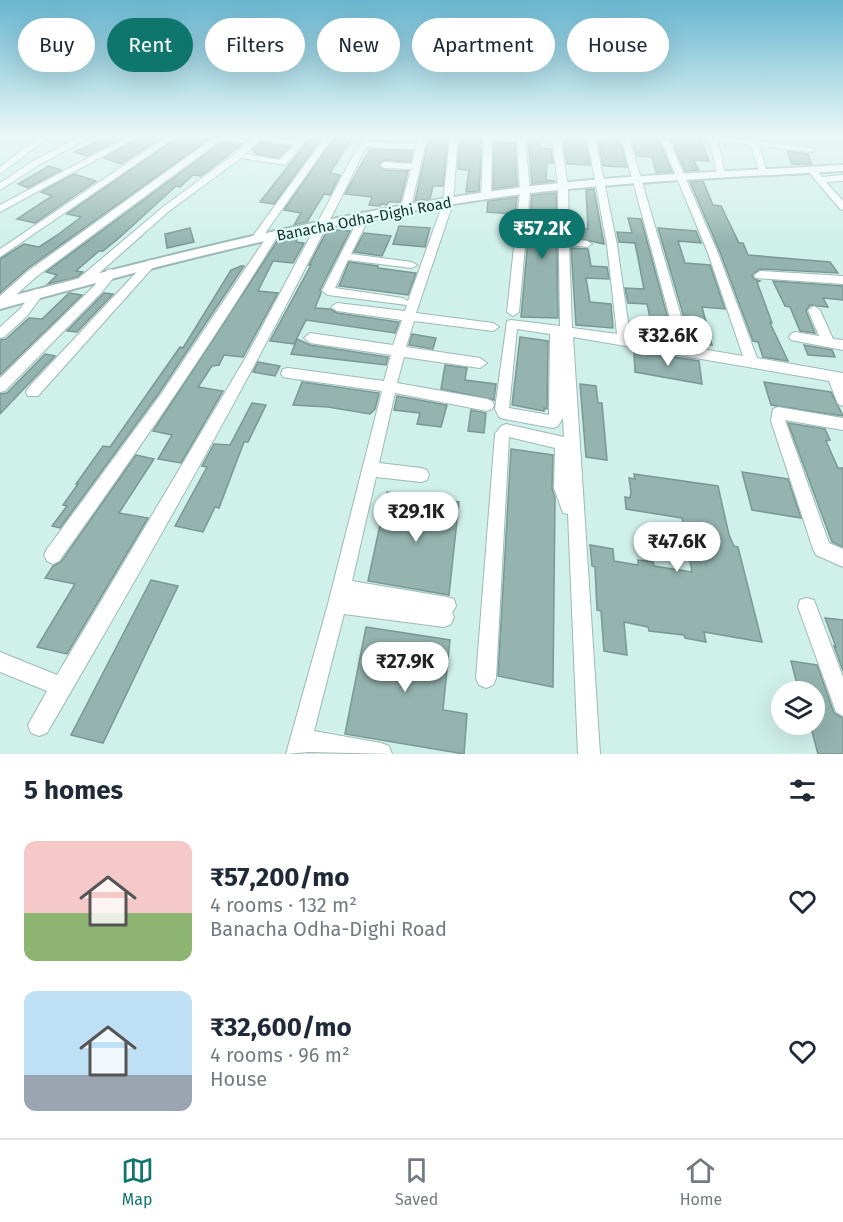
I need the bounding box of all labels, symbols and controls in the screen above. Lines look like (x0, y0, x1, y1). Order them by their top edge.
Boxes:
chip: Buy (18, 18, 95, 72)
chip: Rent (107, 18, 193, 72)
chip: Filters (205, 18, 305, 72)
chip: New (317, 18, 400, 72)
chip: Apartment (412, 18, 555, 72)
chip: House (567, 18, 669, 72)
street label: Banacha Odha-Dighi Road (275, 193, 453, 245)
pin: ₹57.2K (493, 209, 591, 260)
text: ₹57.2K (513, 216, 571, 240)
pin: ₹32.6K (619, 316, 717, 367)
text: ₹32.6K (638, 323, 698, 347)
pin: ₹29.1K (367, 492, 465, 543)
text: ₹29.1K (388, 499, 444, 523)
pin: ₹47.6K (628, 522, 726, 573)
text: ₹47.6K (647, 529, 707, 553)
pin: ₹27.9K (356, 642, 454, 693)
text: ₹27.9K (376, 649, 434, 673)
map controls (771, 681, 825, 735)
button: layers (771, 681, 825, 735)
icon: filters (786, 774, 819, 807)
text: 5 homes (24, 775, 123, 806)
text: ₹57,200/mo (210, 862, 349, 893)
icon: home (72, 865, 144, 937)
icon: heart (786, 885, 819, 918)
text: 4 rooms · 132 m² (210, 893, 357, 917)
text: Banacha Odha-Dighi Road (210, 917, 447, 941)
text: ₹32,600/mo (210, 1012, 352, 1043)
icon: home (72, 1015, 144, 1087)
icon: heart (786, 1035, 819, 1068)
text: 4 rooms · 96 m² (210, 1043, 350, 1067)
text: House (210, 1067, 267, 1091)
tab: Map (121, 1154, 154, 1209)
tab: Saved (395, 1154, 438, 1209)
tab: Home (680, 1154, 722, 1209)

